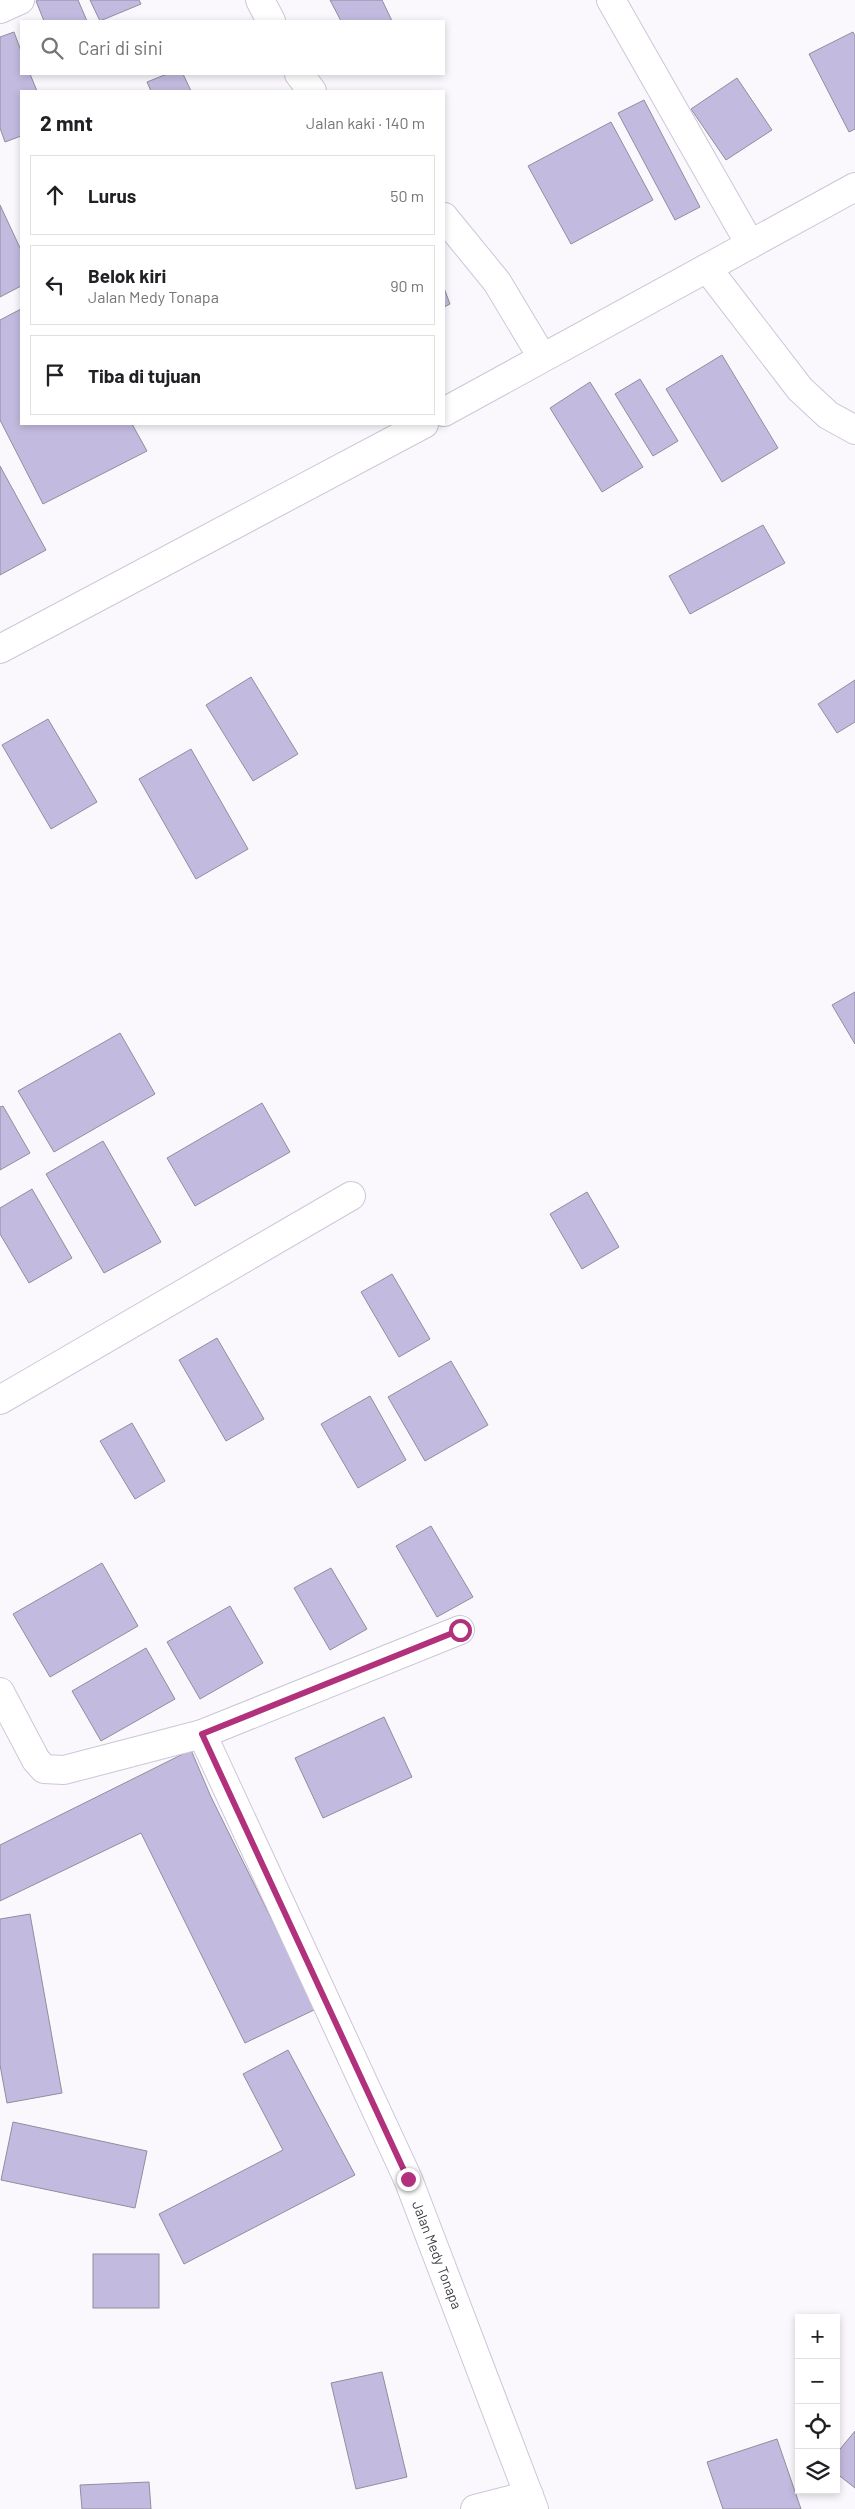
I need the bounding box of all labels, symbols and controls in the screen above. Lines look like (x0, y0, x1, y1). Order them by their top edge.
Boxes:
search box (20, 20, 445, 75)
icon: search (38, 34, 66, 62)
text: Cari di sini (78, 36, 163, 59)
text: 2 mnt (40, 110, 93, 135)
text: Jalan kaki · 140 m (306, 113, 425, 132)
icon: ahead (41, 181, 69, 209)
text: Lurus (88, 184, 136, 207)
text: 50 m (390, 186, 424, 205)
text: Belok kiri (88, 264, 166, 287)
icon: left (41, 271, 69, 299)
text: 90 m (390, 276, 424, 295)
text: Jalan Medy Tonapa (88, 287, 219, 306)
icon: arrive (41, 361, 69, 389)
text: Tiba di tujuan (88, 364, 201, 387)
route start (449, 1619, 472, 1642)
route end (397, 2168, 420, 2191)
street label: Jalan Medy Tonapa (409, 2198, 466, 2311)
map controls (795, 2314, 840, 2494)
button: + (795, 2314, 840, 2359)
button: − (795, 2359, 840, 2404)
button: locate (795, 2404, 840, 2449)
button: layers (795, 2449, 840, 2494)

